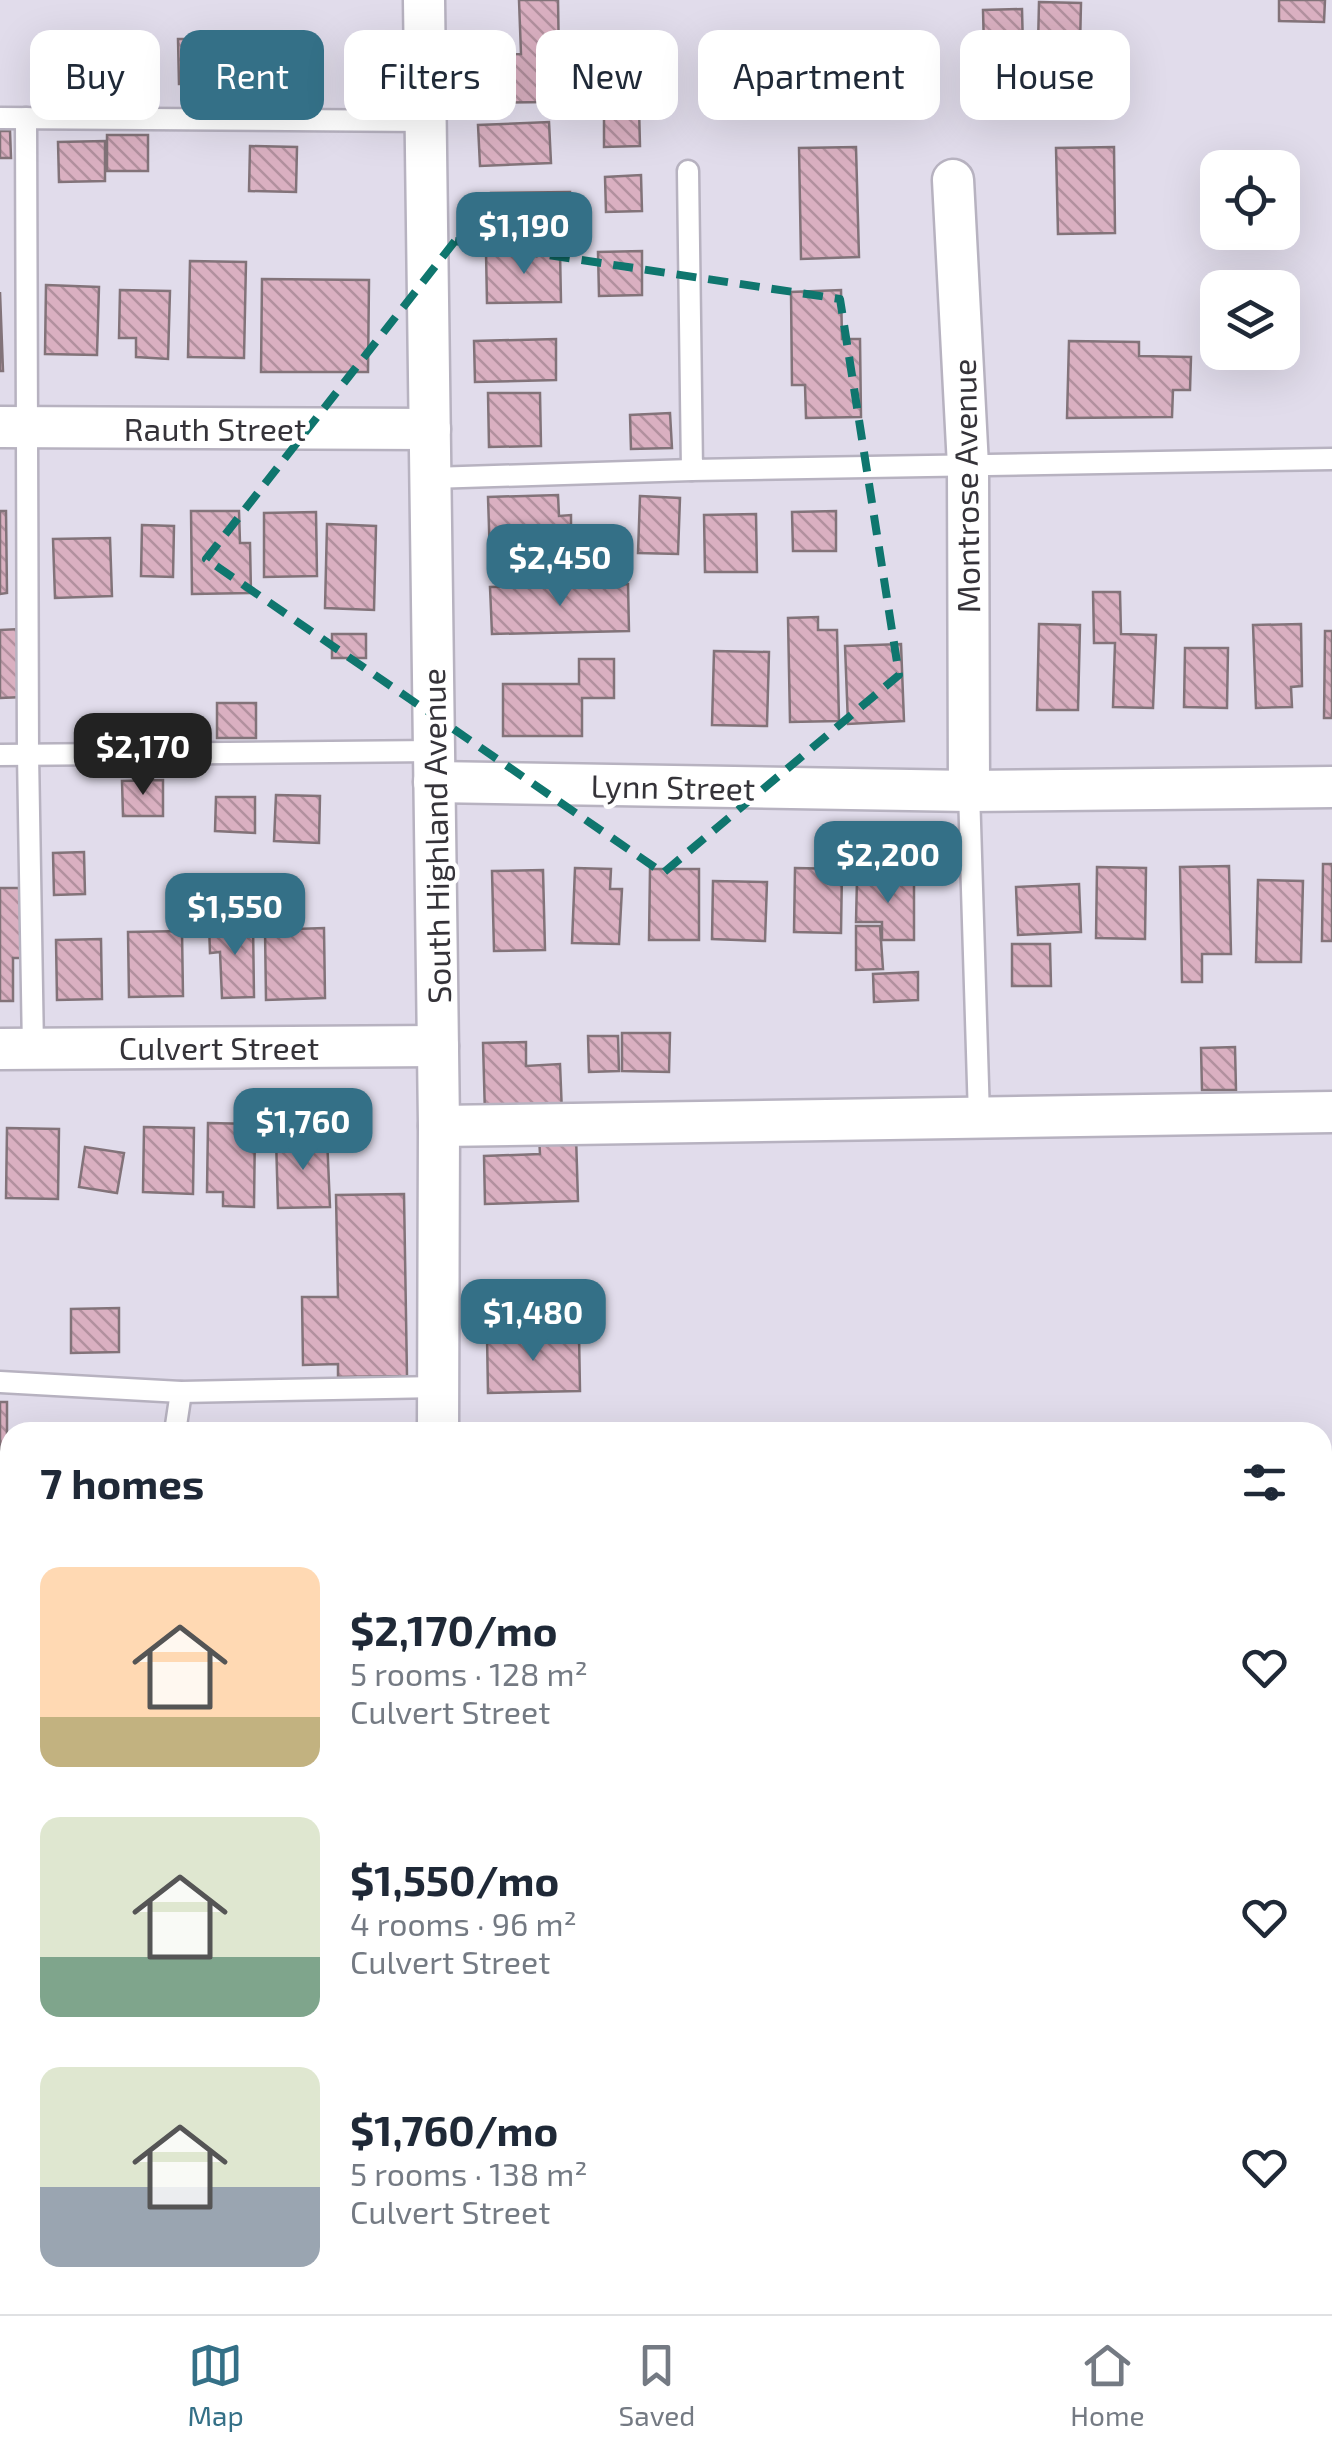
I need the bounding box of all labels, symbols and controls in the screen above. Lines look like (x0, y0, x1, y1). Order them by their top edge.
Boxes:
chip: Buy (30, 30, 160, 120)
chip: Rent (180, 30, 324, 120)
chip: Filters (344, 30, 516, 120)
chip: New (536, 30, 678, 120)
chip: Apartment (698, 30, 940, 120)
chip: House (960, 30, 1130, 120)
map controls (1200, 150, 1300, 370)
button: locate (1200, 150, 1300, 250)
pin: $1,190 (443, 192, 605, 277)
text: $1,190 (478, 205, 570, 243)
button: layers (1200, 270, 1300, 370)
street label: Montrose Avenue (944, 358, 986, 614)
street label: Rauth Street (124, 409, 306, 447)
pin: $2,450 (479, 524, 641, 609)
text: $2,450 (509, 537, 612, 575)
street label: South Highland Avenue (413, 668, 457, 1004)
pin: $2,170 (62, 713, 224, 798)
text: $2,170 (96, 726, 190, 764)
street label: Lynn Street (590, 766, 756, 806)
pin: $2,200 (807, 821, 969, 906)
text: $2,200 (836, 834, 940, 872)
pin: $1,550 (154, 873, 316, 958)
text: $1,550 (187, 886, 283, 924)
street label: Culvert Street (119, 1028, 319, 1066)
pin: $1,760 (222, 1088, 384, 1173)
text: $1,760 (255, 1101, 351, 1139)
pin: $1,480 (452, 1279, 614, 1364)
text: $1,480 (483, 1292, 583, 1330)
icon: filters (1237, 1455, 1292, 1510)
text: 7 homes (40, 1457, 204, 1507)
text: $2,170/mo (350, 1604, 558, 1654)
icon: home (120, 1607, 240, 1727)
icon: heart (1237, 1640, 1292, 1695)
text: 5 rooms · 128 m² (350, 1654, 588, 1692)
text: Culvert Street (350, 1692, 550, 1730)
text: $1,550/mo (350, 1854, 559, 1904)
icon: home (120, 1857, 240, 1977)
icon: heart (1237, 1890, 1292, 1945)
text: 4 rooms · 96 m² (350, 1904, 577, 1942)
text: Culvert Street (350, 1942, 550, 1980)
text: $1,760/mo (350, 2104, 558, 2154)
icon: home (120, 2107, 240, 2227)
icon: heart (1237, 2140, 1292, 2195)
text: 5 rooms · 138 m² (350, 2154, 588, 2192)
text: Culvert Street (350, 2192, 550, 2230)
tab: Map (187, 2338, 244, 2432)
tab: Saved (619, 2338, 695, 2432)
tab: Home (1070, 2338, 1145, 2432)

